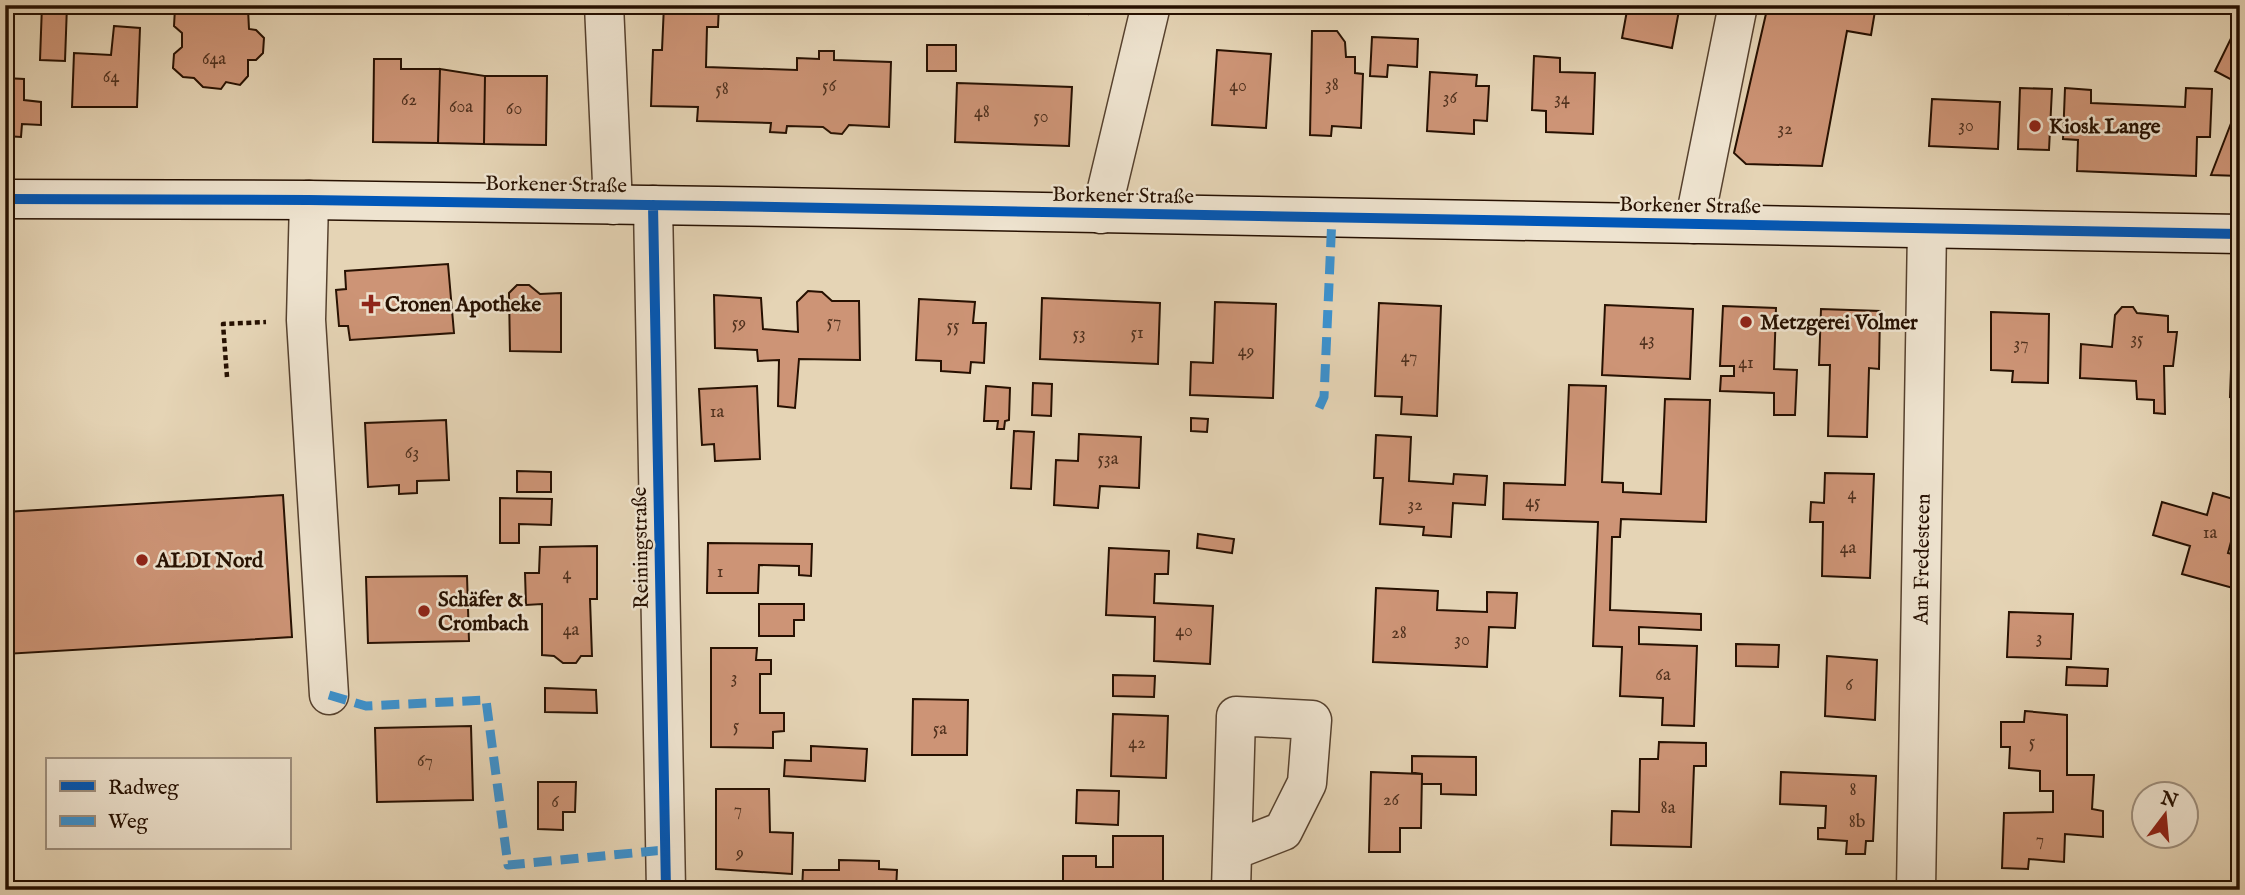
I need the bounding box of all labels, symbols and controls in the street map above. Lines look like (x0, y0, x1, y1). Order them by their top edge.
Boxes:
house number: 64a (202, 48, 226, 71)
house number: 64 (103, 66, 119, 89)
house number: 38 (1325, 74, 1339, 97)
house number: 56 (822, 75, 836, 98)
house number: 40 (1229, 75, 1247, 98)
house number: 58 (715, 78, 729, 101)
house number: 36 (1443, 87, 1458, 110)
house number: 34 (1554, 88, 1570, 111)
house number: 62 (401, 89, 417, 112)
house number: 60a (449, 96, 473, 119)
house number: 60 (506, 98, 522, 121)
house number: 48 (974, 101, 990, 124)
house number: 50 (1033, 106, 1049, 129)
place label: Kiosk Lange (2049, 114, 2161, 141)
house number: 30 (1958, 115, 1974, 138)
house number: 32 (1777, 118, 1793, 141)
marker: Kiosk Lange (2027, 118, 2043, 134)
street label: Borkener Straße (485, 171, 627, 200)
street label: Borkener Straße (1052, 182, 1194, 211)
street label: Borkener Straße (1619, 192, 1761, 221)
place label: Cronen Apotheke (385, 292, 541, 319)
marker: Cronen Apotheke (363, 296, 379, 312)
place label: Metzgerei Volmer (1760, 310, 1918, 337)
house number: 57 (827, 311, 841, 334)
house number: 59 (732, 312, 746, 335)
marker: Metzgerei Volmer (1738, 314, 1754, 330)
house number: 55 (946, 315, 960, 338)
house number: 51 (1130, 322, 1144, 345)
house number: 53 (1072, 323, 1086, 346)
house number: 35 (2130, 328, 2144, 351)
house number: 43 (1639, 329, 1655, 352)
house number: 37 (2013, 333, 2029, 356)
house number: 49 (1238, 340, 1254, 363)
house number: 47 (1401, 346, 1417, 369)
house number: 41 (1738, 352, 1754, 375)
house number: 1a (710, 401, 724, 424)
house number: 63 (405, 442, 419, 465)
house number: 53a (1097, 448, 1119, 471)
house number: 4 (1848, 483, 1857, 506)
street label: Reiningstraße (627, 486, 656, 609)
house number: 45 (1525, 491, 1541, 514)
street label: Am Fredesteen (1908, 493, 1938, 626)
house number: 32 (1407, 494, 1423, 517)
house number: 1a (2203, 522, 2217, 545)
house number: 4a (1840, 537, 1857, 560)
place label: ALDI Nord (155, 548, 264, 575)
marker: ALDI Nord (134, 552, 150, 568)
house number: 1 (717, 561, 723, 584)
house number: 4 (563, 563, 572, 586)
place label: Schäfer & Crombach (438, 587, 529, 638)
marker: Schäfer & Crombach (416, 603, 432, 619)
house number: 4a (563, 619, 580, 642)
house number: 40 (1175, 620, 1193, 643)
house number: 28 (1391, 622, 1407, 645)
house number: 3 (2036, 627, 2042, 650)
house number: 30 (1454, 629, 1470, 652)
house number: 6a (1655, 664, 1671, 687)
house number: 3 (731, 667, 737, 690)
house number: 6 (1845, 674, 1853, 697)
house number: 5 (733, 715, 740, 738)
house number: 5a (933, 718, 947, 741)
house number: 5 (2029, 731, 2036, 754)
house number: 42 (1128, 732, 1146, 755)
house number: 67 (417, 750, 433, 773)
legend (46, 758, 290, 850)
text: Radweg (108, 775, 179, 802)
house number: 8 (1849, 779, 1857, 802)
north arrow (2130, 780, 2200, 850)
text: N (2157, 787, 2181, 815)
house number: 26 (1383, 789, 1399, 812)
house number: 6 (551, 791, 559, 814)
house number: 8a (1661, 797, 1676, 820)
house number: 7 (734, 799, 742, 822)
text: Weg (108, 809, 149, 836)
house number: 8b (1849, 811, 1866, 834)
house number: 7 (2036, 829, 2044, 852)
house number: 9 (735, 842, 744, 865)

